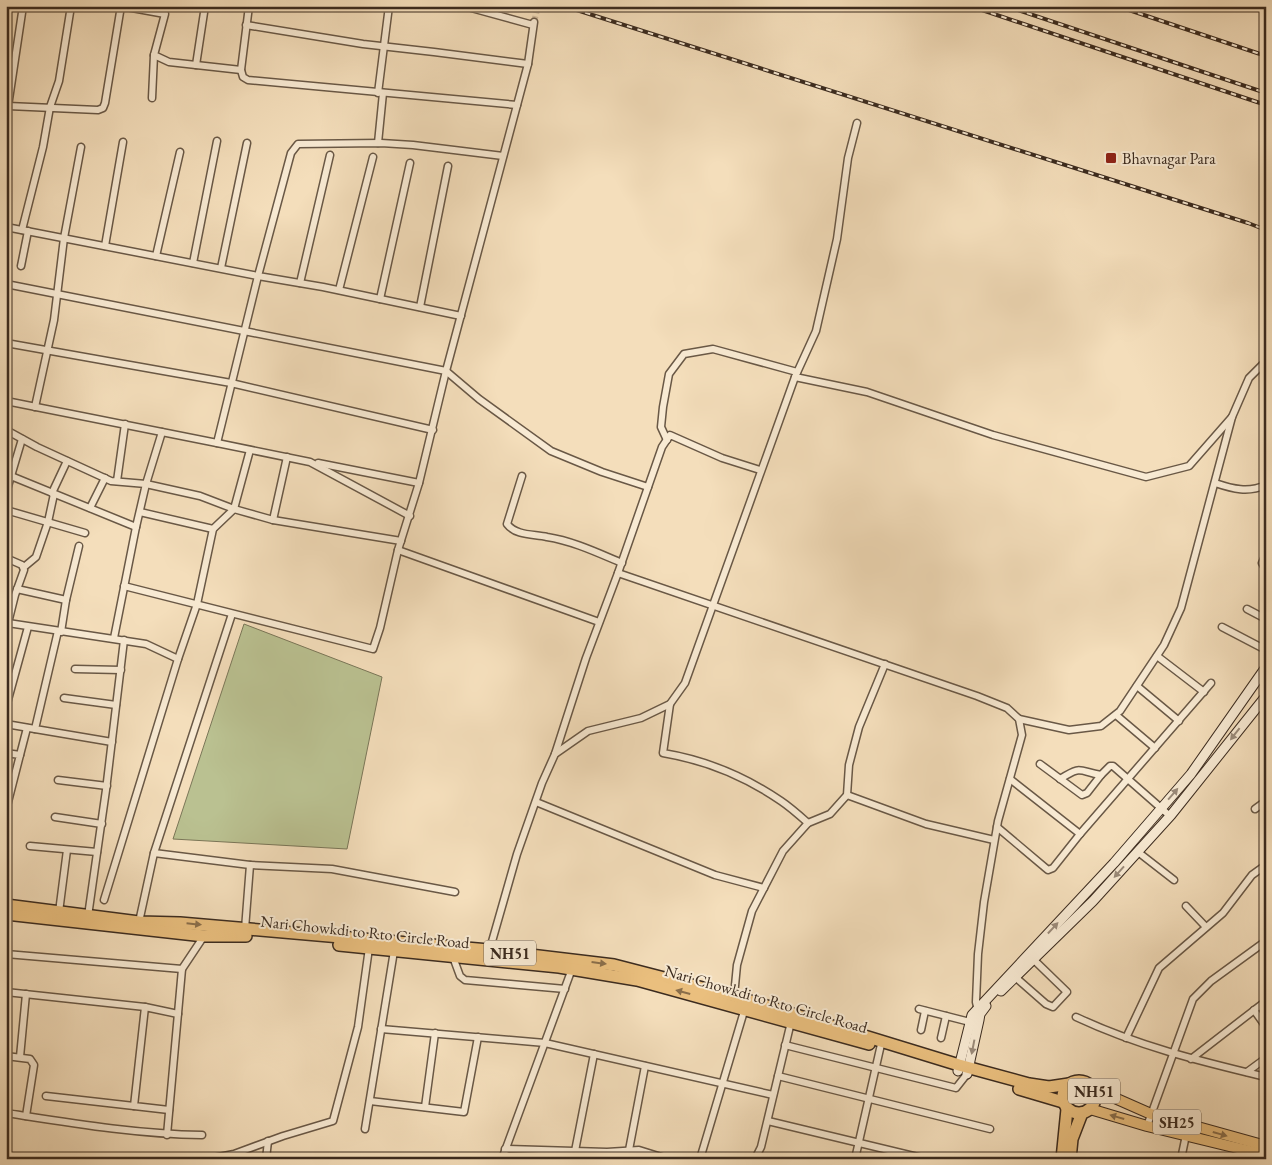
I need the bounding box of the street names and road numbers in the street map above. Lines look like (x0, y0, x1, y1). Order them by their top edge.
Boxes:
street label: Nari Chowkdi to Rto Circle Road (259, 911, 471, 954)
road number: NH51 (484, 940, 536, 966)
street label: Nari Chowkdi to Rto Circle Road (662, 960, 871, 1038)
road number: NH51 (1068, 1078, 1120, 1104)
road number: SH25 (1153, 1110, 1201, 1134)

